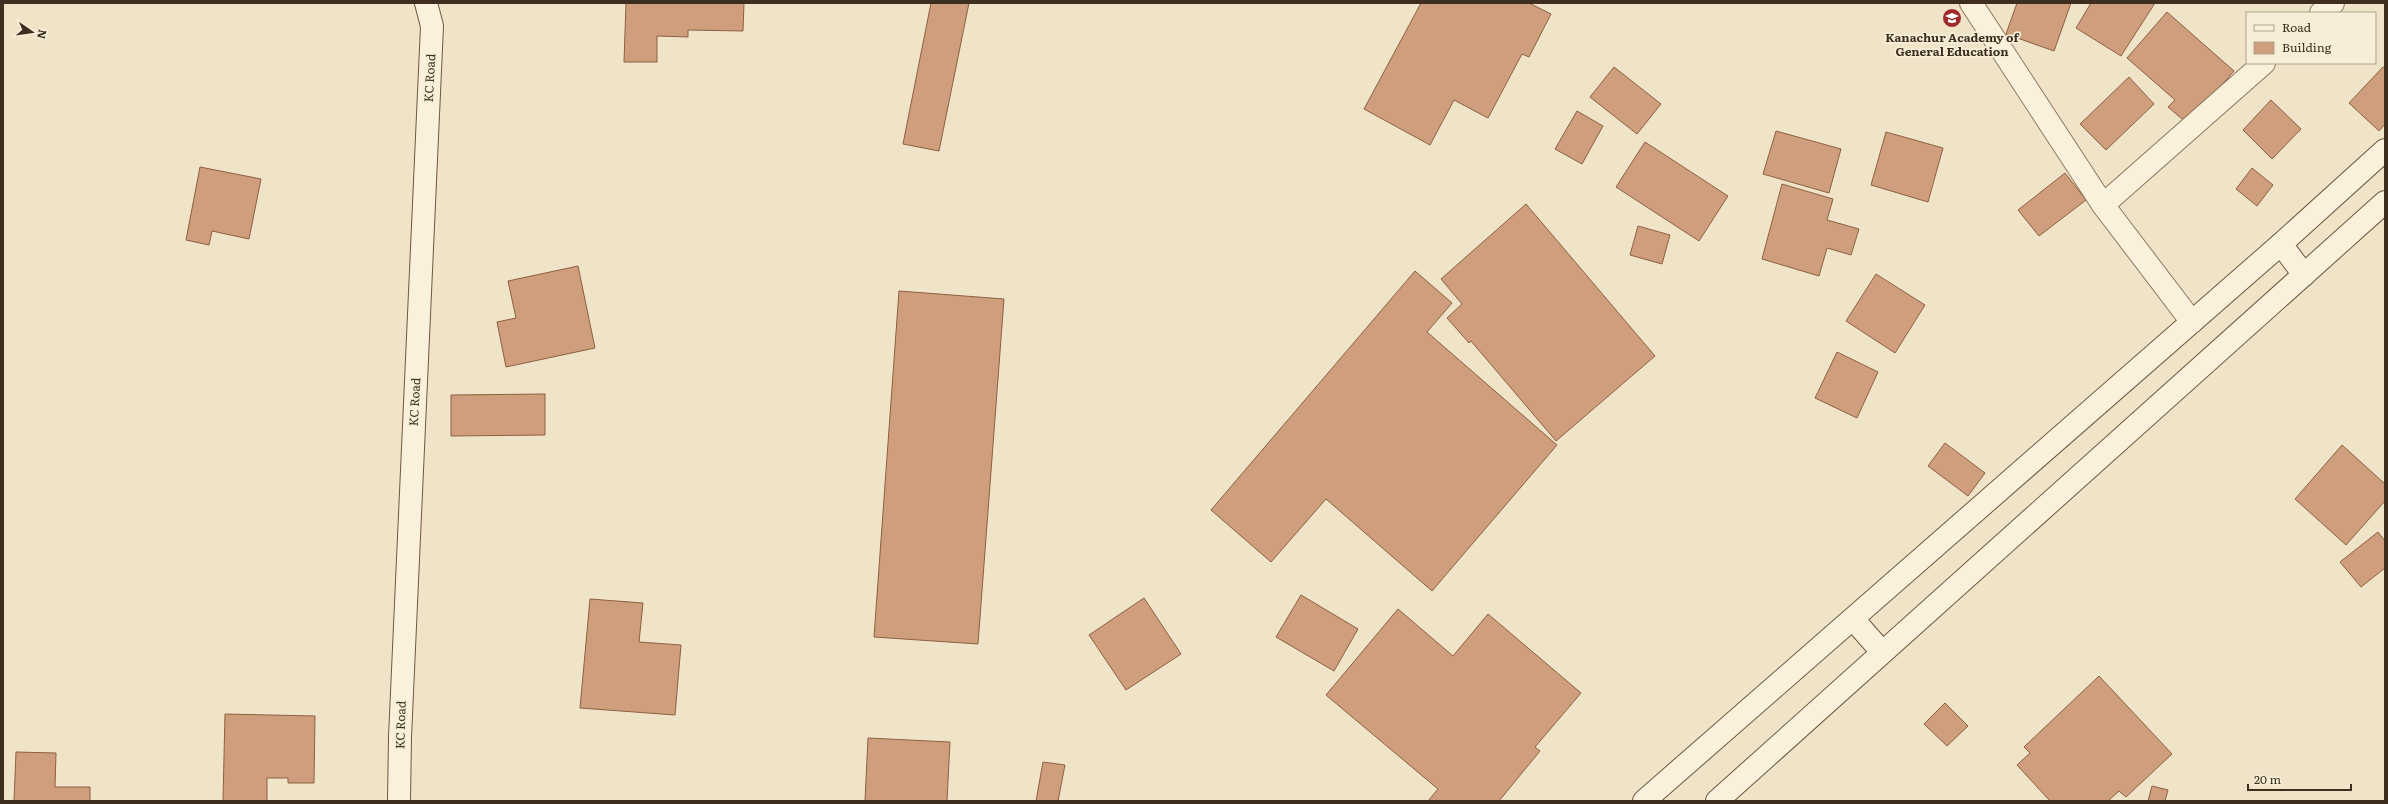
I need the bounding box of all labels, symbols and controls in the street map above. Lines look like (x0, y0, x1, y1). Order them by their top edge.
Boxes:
school or university icon: Kanachur Academy of General Education (1941, 7, 1963, 29)
north arrow (12, 12, 52, 52)
legend (2246, 12, 2376, 64)
text: Road (2282, 18, 2312, 36)
text: N (34, 28, 52, 41)
place label: Kanachur Academy of General Education (1885, 28, 2021, 60)
text: Building (2282, 38, 2332, 56)
street label: KC Road (419, 53, 439, 103)
street label: KC Road (404, 377, 424, 427)
street label: KC Road (390, 700, 410, 749)
scale bar (2248, 766, 2351, 792)
text: 20 m (2254, 770, 2281, 788)

